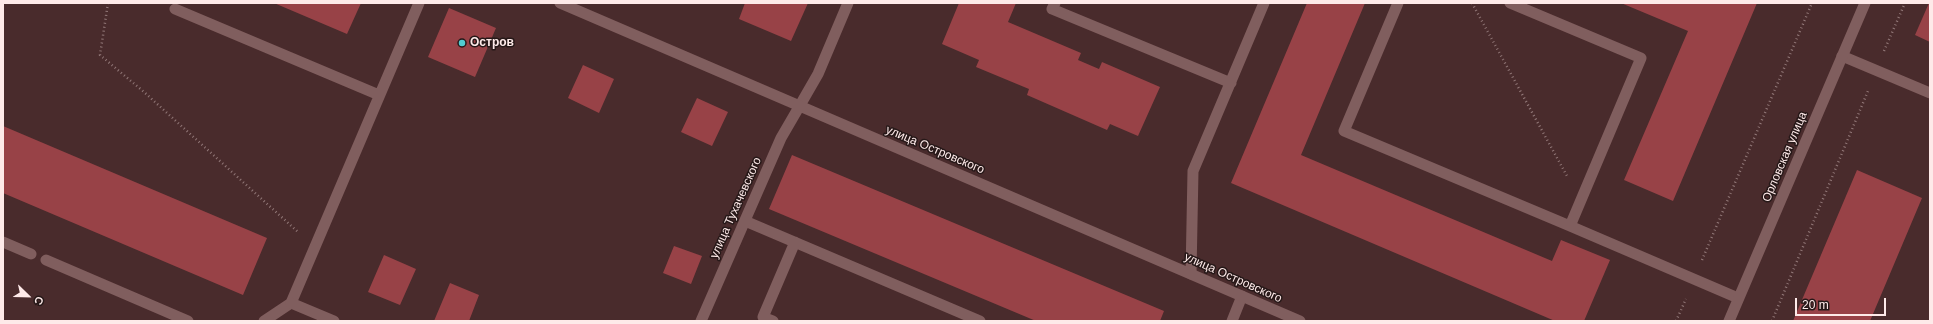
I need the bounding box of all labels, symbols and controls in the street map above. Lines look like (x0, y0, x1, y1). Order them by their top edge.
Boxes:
place label: Остров (470, 36, 514, 50)
marker: Остров (457, 38, 467, 48)
street label: Орловская улица (1759, 110, 1811, 204)
street label: улица Островского (884, 123, 986, 177)
street label: улица Тухачевского (707, 155, 765, 261)
street label: улица Островского (1182, 250, 1284, 306)
north arrow (8, 276, 48, 316)
scale bar (1797, 290, 1888, 316)
text: С (32, 295, 46, 307)
text: 20 m (1802, 298, 1829, 312)

